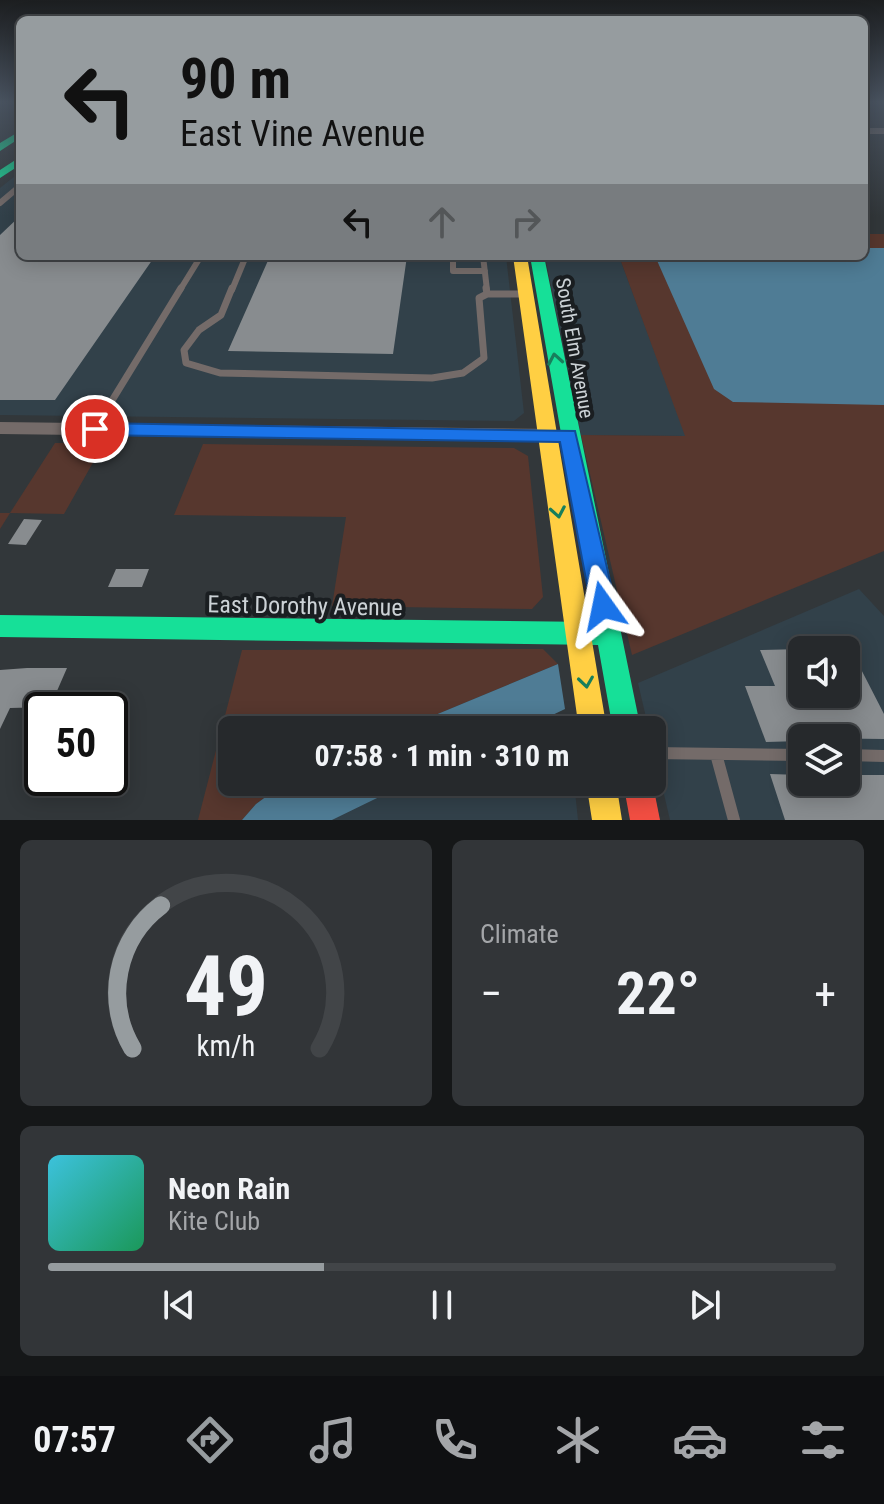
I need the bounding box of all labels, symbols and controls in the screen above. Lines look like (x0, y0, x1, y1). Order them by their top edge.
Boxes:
text: 90 m (180, 46, 291, 112)
icon: left (48, 48, 152, 152)
text: East Vine Avenue (180, 113, 425, 155)
icon: left (336, 200, 380, 244)
icon: ahead (420, 200, 464, 244)
icon: right (504, 200, 548, 244)
street label: South Elm Avenue (551, 276, 599, 420)
one-way arrow (548, 352, 565, 365)
pin (61, 395, 129, 463)
icon: arrive (73, 407, 117, 451)
one-way arrow (549, 505, 566, 519)
position arrow (561, 564, 645, 648)
street label: East Dorothy Avenue (207, 590, 403, 622)
map controls (788, 636, 860, 796)
button: sound (788, 636, 860, 708)
one-way arrow (577, 675, 594, 689)
speed limit sign: 50 (24, 692, 128, 796)
button: layers (788, 724, 860, 796)
text: 07:58 · 1 min · 310 m (315, 738, 569, 773)
text: Climate (480, 919, 559, 949)
text: 49 (184, 938, 268, 1035)
text: 22° (616, 958, 700, 1029)
text: − (480, 968, 502, 1020)
text: + (814, 968, 836, 1020)
text: km/h (197, 1029, 255, 1063)
text: Neon Rain (168, 1171, 290, 1206)
text: Kite Club (168, 1206, 260, 1236)
icon: previous (157, 1283, 201, 1327)
icon: pause (420, 1283, 464, 1327)
icon: next (683, 1283, 727, 1327)
icon: directions (182, 1412, 238, 1468)
icon: music (305, 1412, 361, 1468)
icon: phone (427, 1412, 483, 1468)
icon: climate (550, 1412, 606, 1468)
icon: car (672, 1412, 728, 1468)
icon: filters (795, 1412, 851, 1468)
text: 07:57 (33, 1419, 116, 1461)

